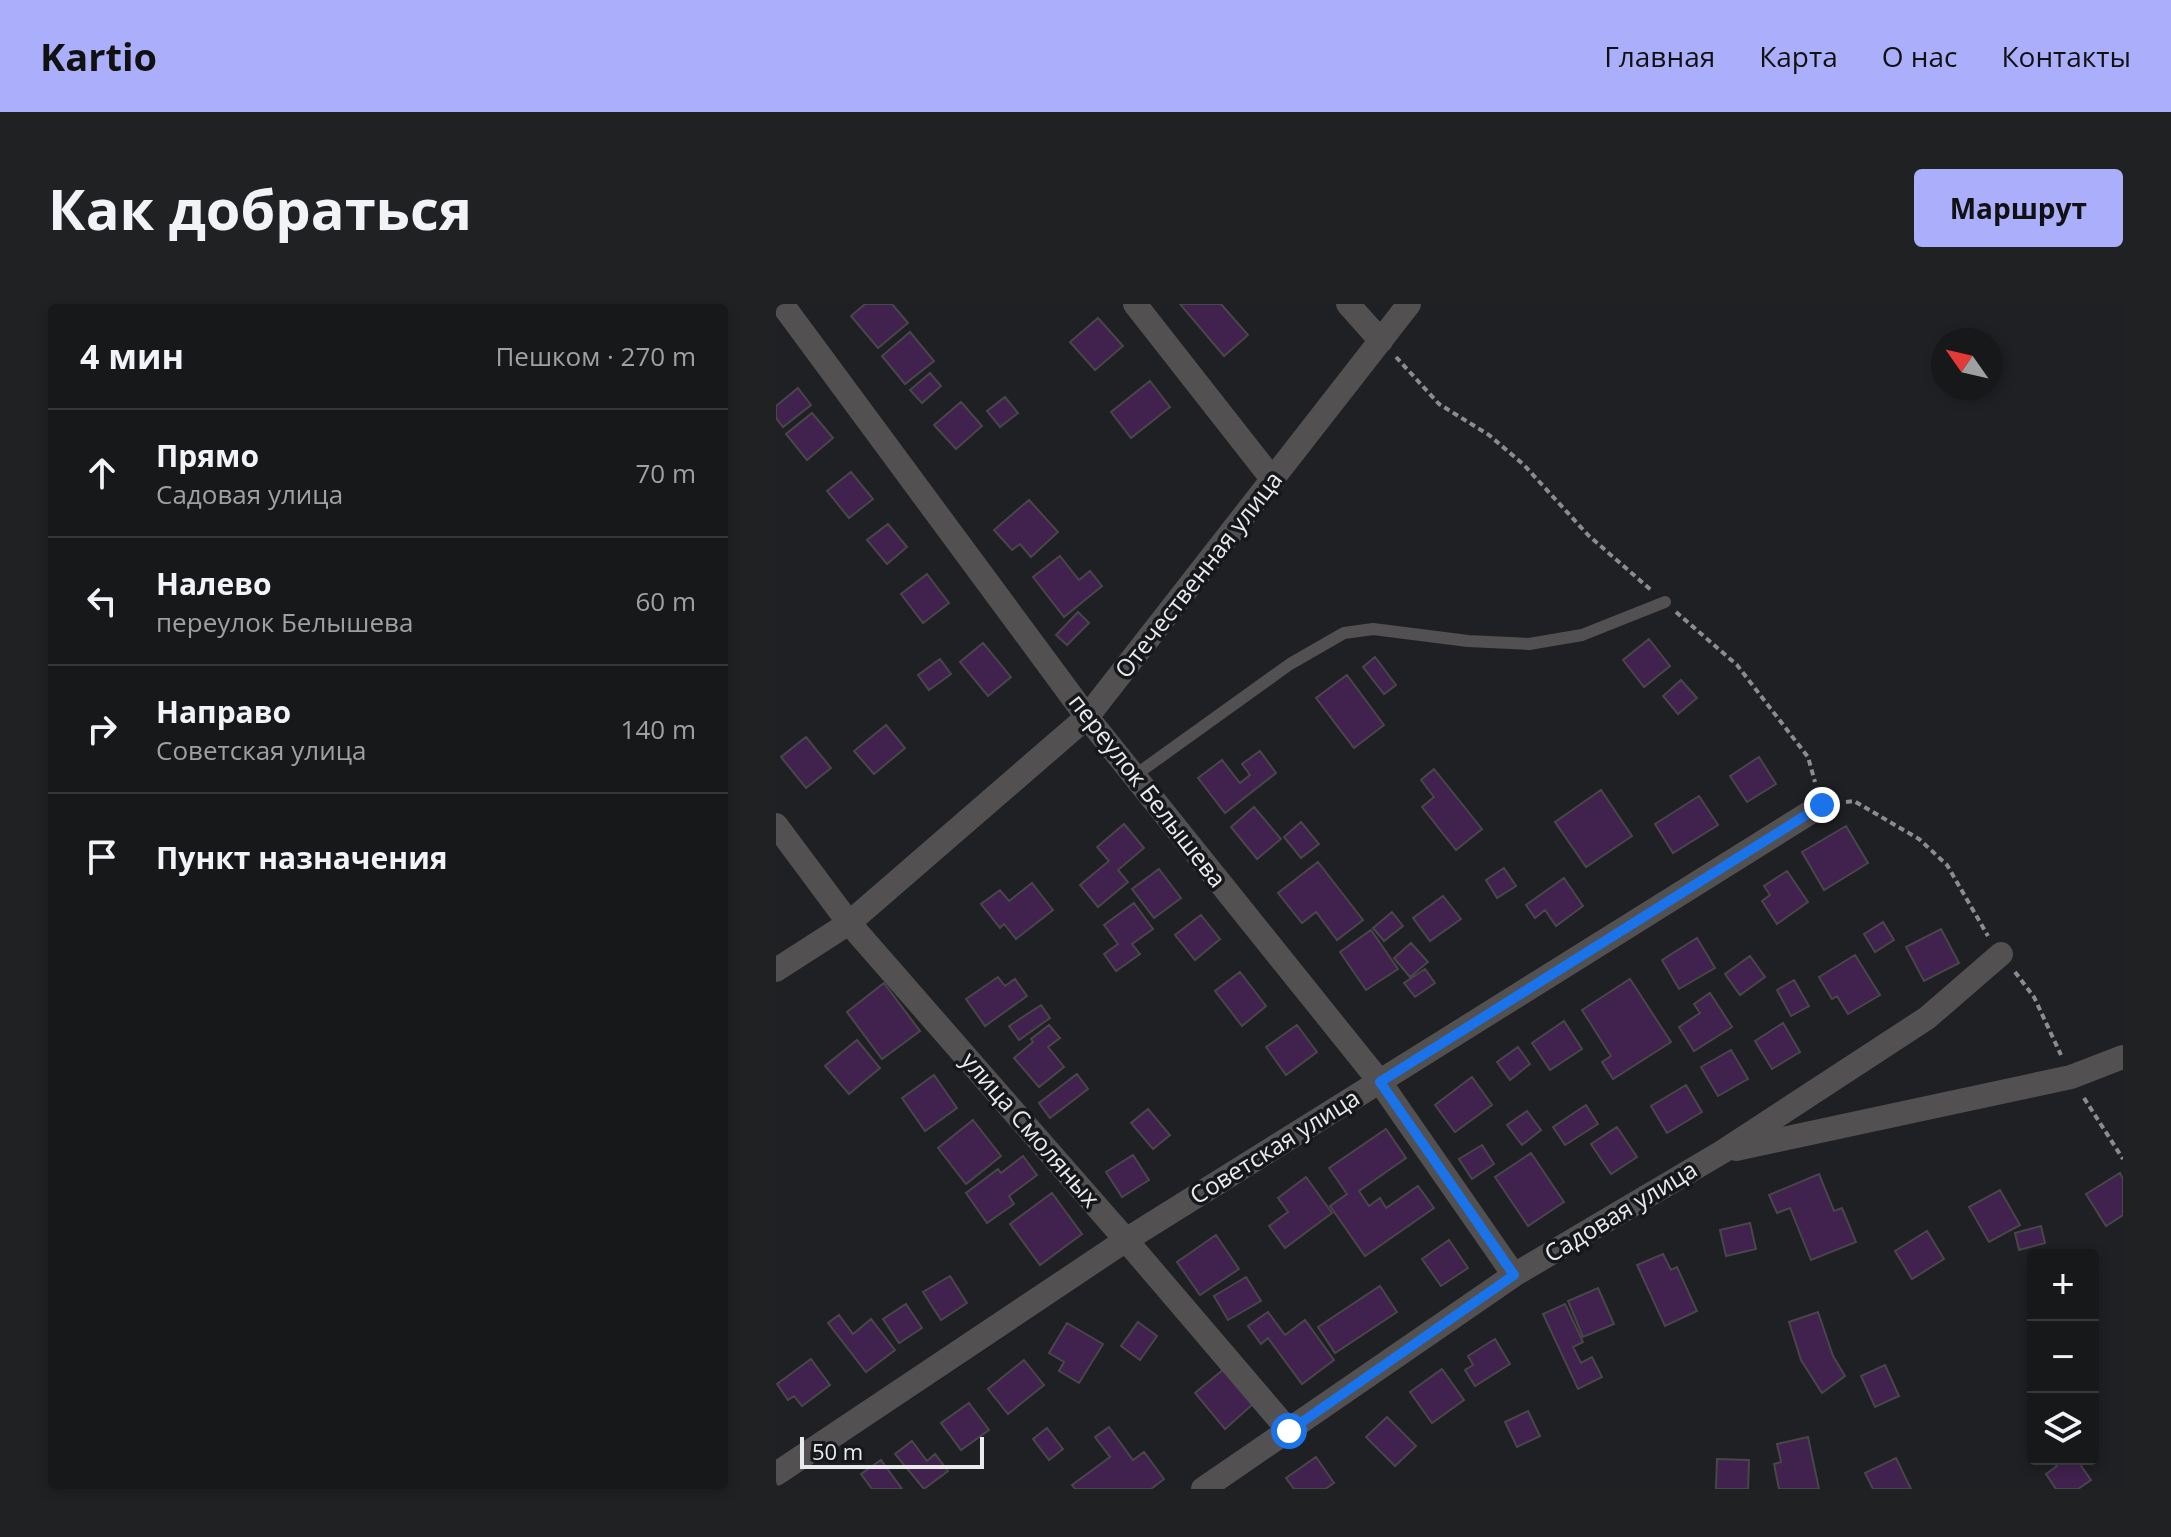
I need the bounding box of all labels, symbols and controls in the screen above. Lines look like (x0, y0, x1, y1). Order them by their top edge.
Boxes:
text: Kartio (40, 30, 157, 82)
text: Главная (1604, 37, 1715, 75)
text: Карта (1759, 37, 1838, 75)
text: О нас (1882, 37, 1957, 75)
text: Контакты (2001, 37, 2131, 75)
button: Маршрут (1914, 169, 2123, 247)
text: Как добраться (48, 170, 472, 246)
north arrow (1931, 328, 2003, 400)
text: 4 мин (80, 333, 184, 379)
text: Пешком · 270 m (495, 338, 696, 374)
text: Прямо (156, 435, 259, 476)
icon: ahead (80, 451, 124, 495)
text: 70 m (635, 455, 696, 491)
street label: Отечественная улица (1107, 464, 1289, 684)
text: Садовая улица (156, 476, 343, 512)
text: Налево (156, 563, 272, 604)
icon: left (80, 579, 124, 623)
text: 60 m (635, 583, 696, 619)
text: переулок Белышева (156, 604, 413, 640)
street label: переулок Белышева (1062, 686, 1234, 894)
text: Направо (156, 691, 291, 732)
icon: right (80, 707, 124, 751)
text: 140 m (621, 711, 696, 747)
text: Советская улица (156, 732, 366, 768)
route end (1804, 787, 1840, 823)
icon: arrive (80, 835, 124, 879)
text: Пункт назначения (156, 837, 448, 878)
street label: улица Смоляных (954, 1044, 1108, 1214)
street label: Советская улица (1183, 1080, 1365, 1211)
street label: Садовая улица (1538, 1152, 1703, 1269)
map controls (2027, 1249, 2099, 1465)
button: + (2027, 1249, 2099, 1321)
button: − (2027, 1321, 2099, 1393)
button: layers (2027, 1393, 2099, 1465)
route start (1271, 1413, 1307, 1449)
scale bar (800, 1433, 984, 1469)
text: 50 m (812, 1436, 863, 1466)

